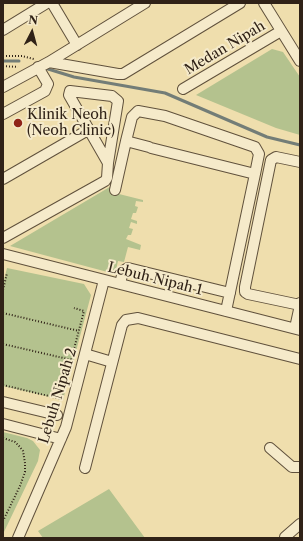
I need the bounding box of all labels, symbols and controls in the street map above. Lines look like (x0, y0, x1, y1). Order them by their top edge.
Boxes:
north arrow (12, 12, 52, 52)
text: N (28, 13, 39, 28)
street label: Medan Nipah (182, 17, 268, 79)
place label: Klinik Neoh (Neoh Clinic) (27, 107, 115, 140)
marker: Klinik Neoh (Neoh Clinic) (12, 117, 24, 129)
street label: Lebuh Nipah 1 (106, 259, 204, 299)
street label: Lebuh Nipah 2 (36, 346, 80, 446)

